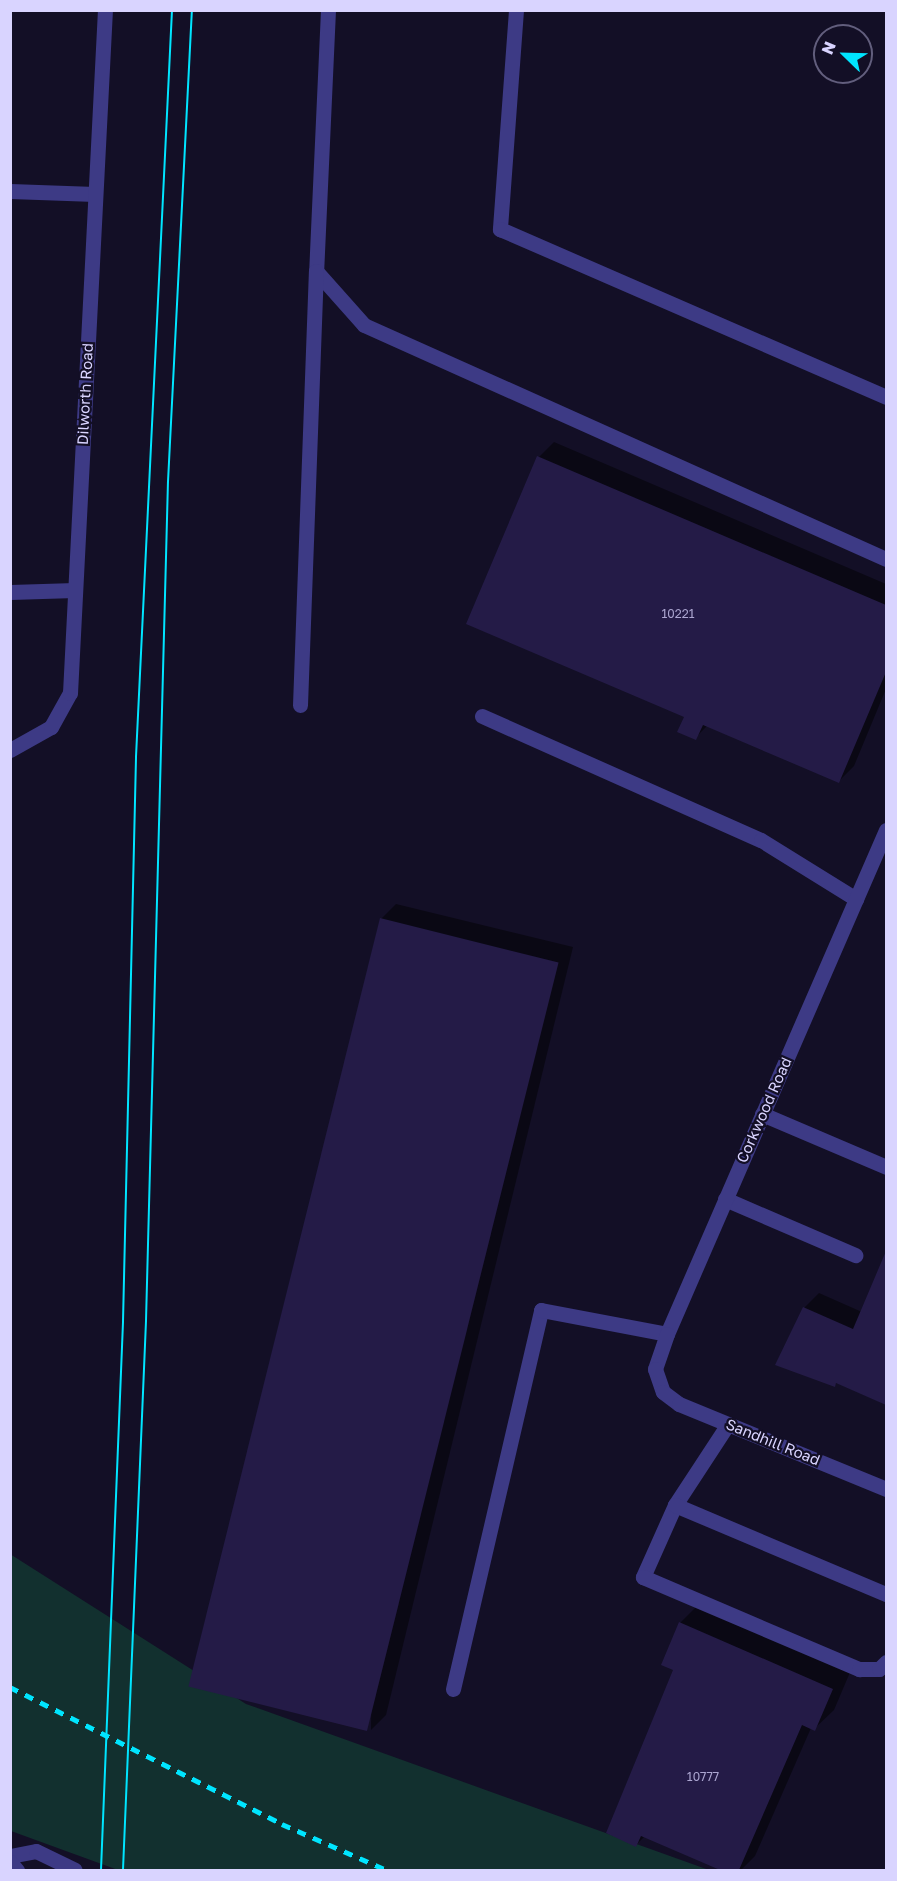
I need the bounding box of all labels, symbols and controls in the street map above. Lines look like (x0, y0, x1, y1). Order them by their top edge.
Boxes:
north arrow (813, 24, 873, 84)
text: N (817, 38, 840, 57)
street label: Dilworth Road (73, 343, 97, 445)
house number: 10221 (662, 607, 694, 621)
street label: Corkwood Road (733, 1055, 795, 1165)
street label: Sandhill Road (723, 1415, 823, 1469)
house number: 10777 (687, 1770, 719, 1784)

